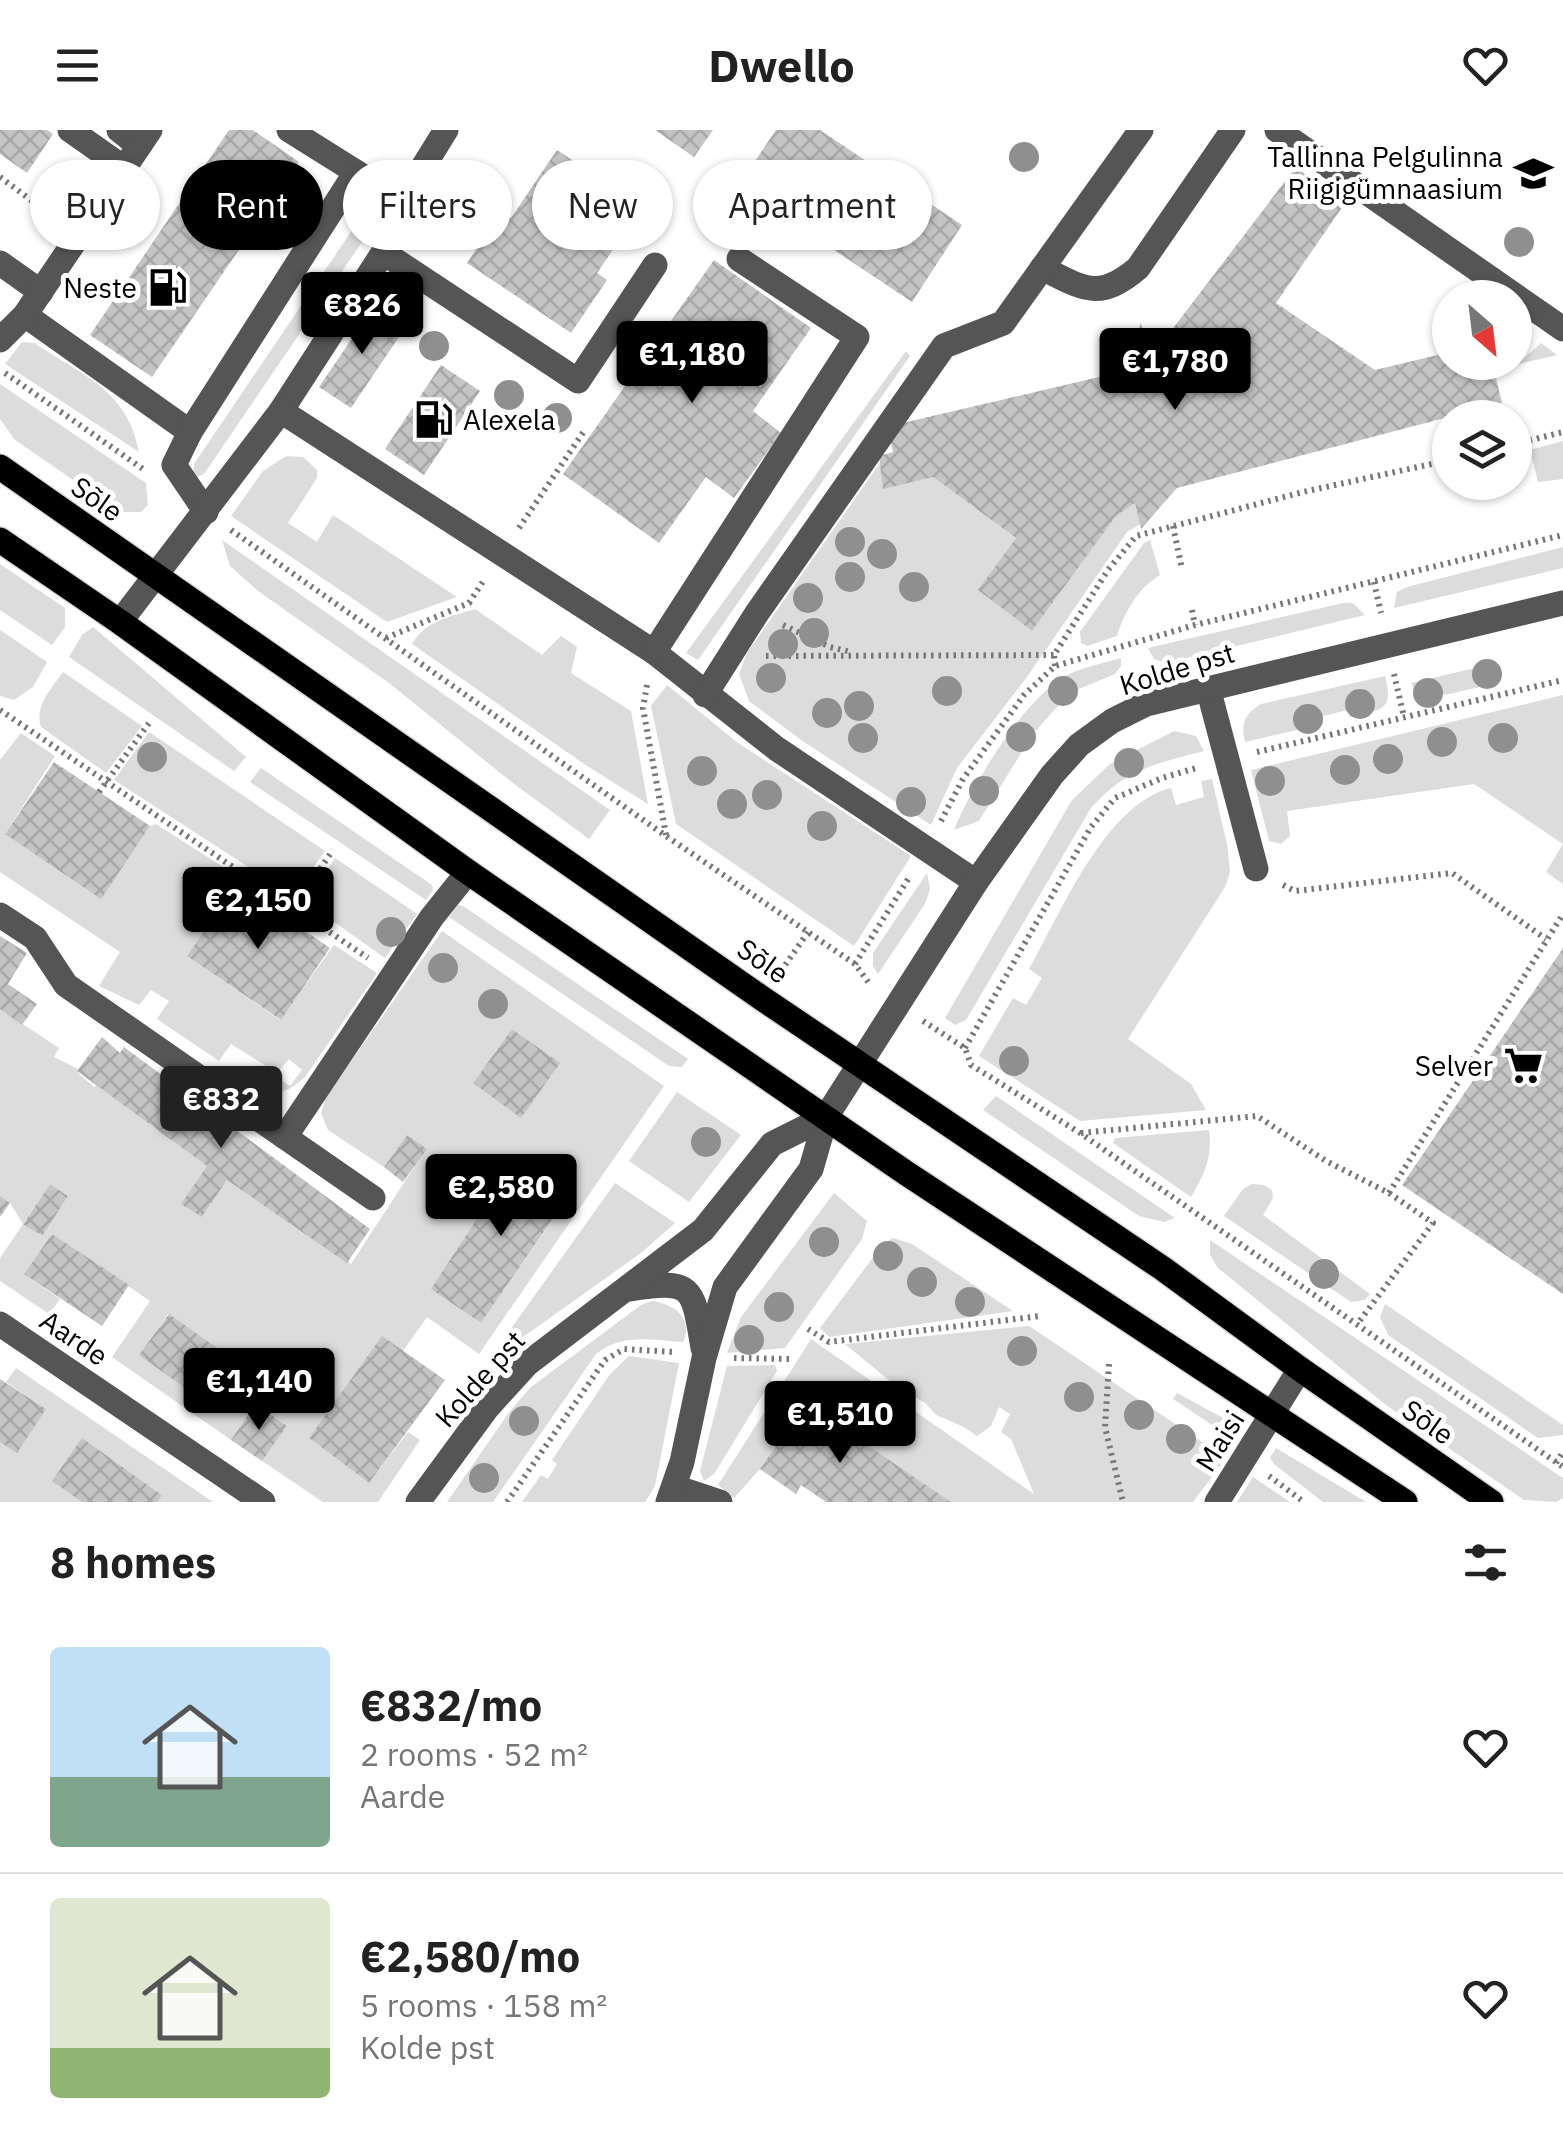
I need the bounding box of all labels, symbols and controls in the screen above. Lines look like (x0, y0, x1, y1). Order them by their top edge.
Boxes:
text: Dwello (708, 36, 855, 94)
icon: menu (50, 38, 105, 93)
icon: heart (1458, 38, 1513, 93)
place label: Tallinna Pelgulinna Riigigümnaasium (1267, 138, 1503, 207)
school or university icon: Tallinna Pelgulinna Riigigümnaasium (1512, 152, 1554, 194)
chip: Buy (30, 160, 160, 250)
chip: Rent (180, 160, 323, 250)
chip: Filters (343, 160, 512, 250)
chip: New (532, 160, 673, 250)
chip: Apartment (693, 160, 932, 250)
fuel station icon: Neste (146, 267, 188, 309)
place label: Neste (63, 269, 137, 306)
pin: €826 (303, 272, 421, 357)
north arrow (1432, 280, 1532, 380)
map controls (1432, 280, 1532, 500)
text: €826 (323, 283, 401, 325)
pin: €1,180 (611, 321, 773, 406)
pin: €1,780 (1094, 328, 1256, 413)
text: €1,180 (639, 332, 745, 374)
text: €1,780 (1122, 339, 1228, 381)
fuel station icon: Alexela (412, 399, 454, 441)
button: layers (1432, 400, 1532, 500)
place label: Alexela (463, 401, 555, 438)
street label: Sõle (64, 468, 130, 530)
street label: Kolde pst (1115, 634, 1239, 703)
pin: €2,150 (177, 867, 339, 952)
text: €2,150 (205, 878, 311, 920)
street label: Sõle (730, 930, 796, 992)
supermarket icon: Selver (1502, 1045, 1544, 1087)
place label: Selver (1415, 1047, 1493, 1084)
pin: €832 (162, 1066, 280, 1151)
text: €832 (182, 1077, 260, 1119)
pin: €2,580 (420, 1154, 582, 1239)
text: €2,580 (448, 1165, 554, 1207)
street label: Aarde (33, 1301, 116, 1374)
street label: Kolde pst (426, 1322, 533, 1435)
pin: €1,140 (178, 1348, 340, 1433)
text: €1,140 (206, 1359, 312, 1401)
pin: €1,510 (759, 1381, 921, 1466)
street label: Sõle (1395, 1391, 1461, 1453)
text: €1,510 (787, 1392, 893, 1434)
street label: Maisi (1187, 1403, 1253, 1478)
text: 8 homes (50, 1535, 216, 1590)
icon: filters (1458, 1535, 1513, 1590)
text: €832/mo (360, 1678, 542, 1733)
icon: home (130, 1687, 250, 1807)
icon: heart (1458, 1720, 1513, 1775)
text: 2 rooms · 52 m² (360, 1733, 588, 1775)
text: Aarde (360, 1775, 445, 1817)
text: €2,580/mo (360, 1929, 580, 1984)
icon: home (130, 1938, 250, 2058)
icon: heart (1458, 1971, 1513, 2026)
text: 5 rooms · 158 m² (360, 1984, 607, 2026)
text: Kolde pst (360, 2026, 495, 2068)

